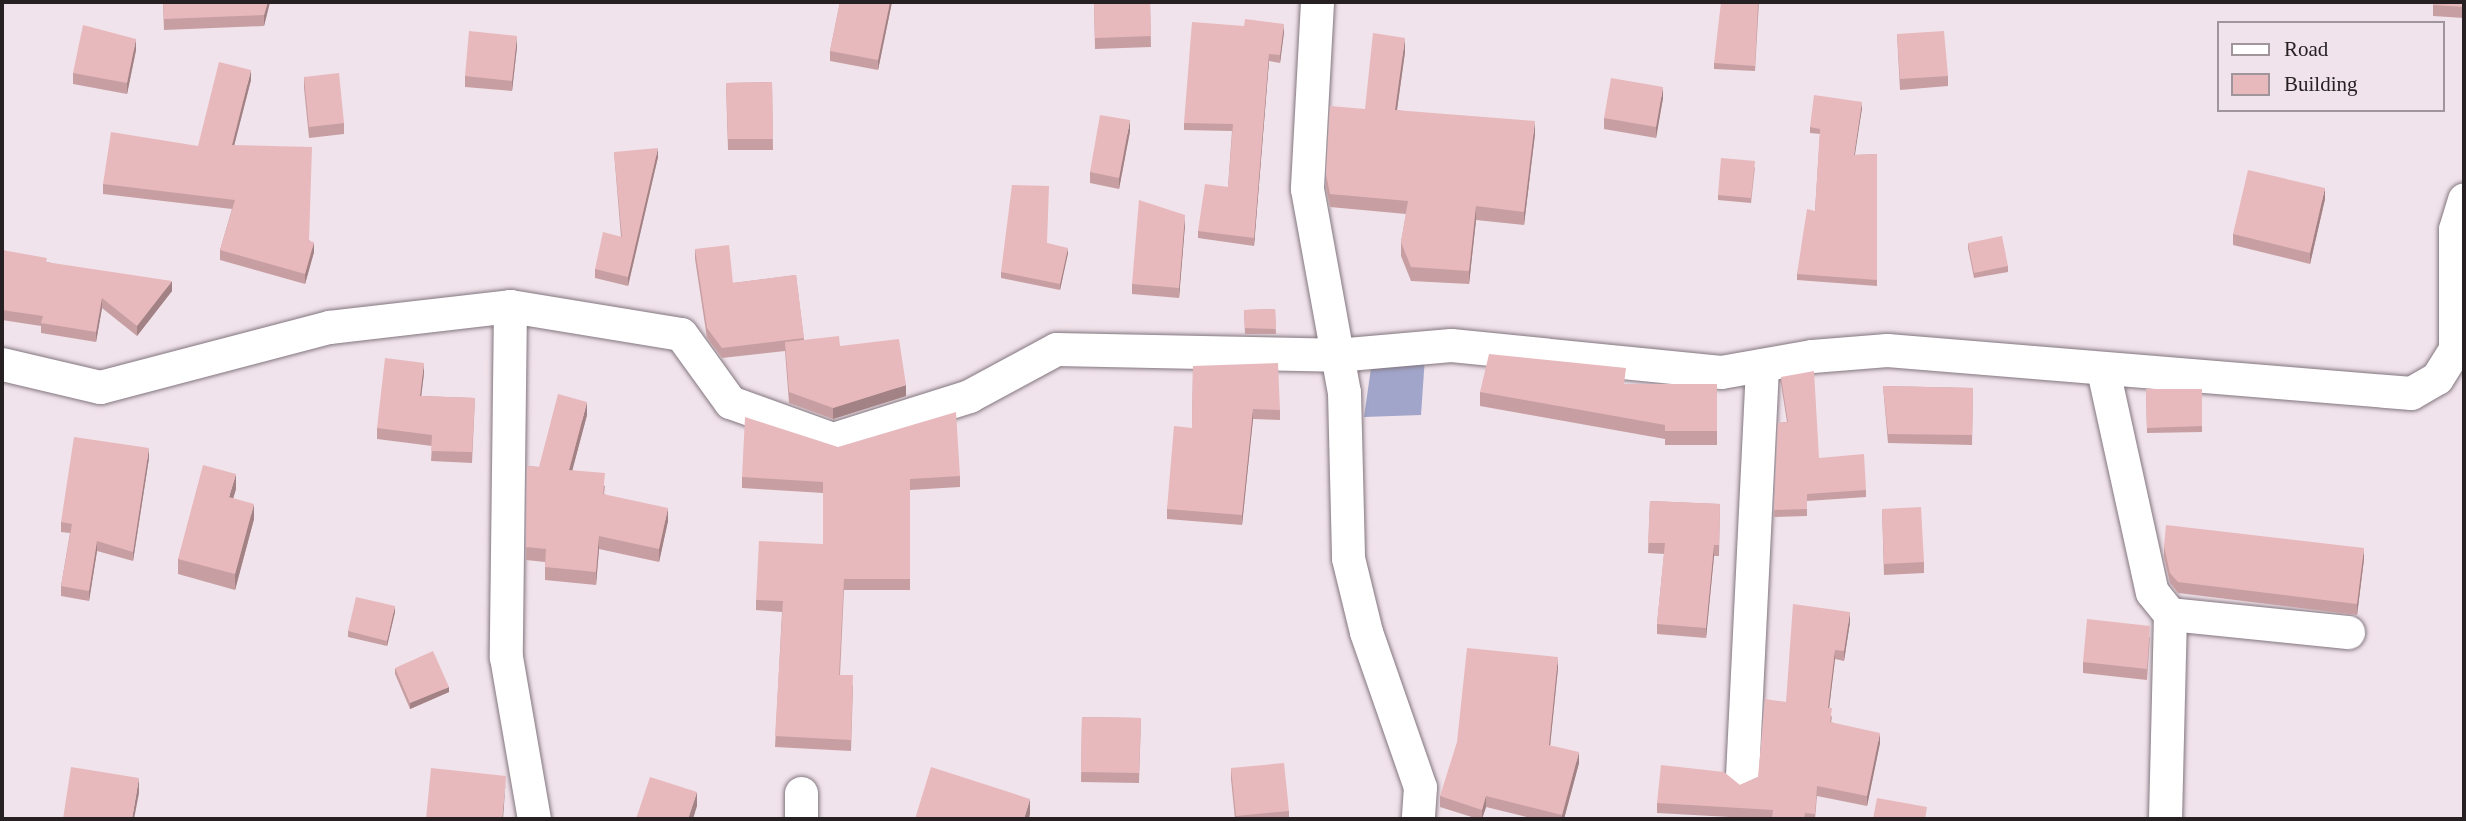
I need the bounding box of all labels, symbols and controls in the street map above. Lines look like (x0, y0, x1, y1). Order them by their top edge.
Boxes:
legend (2218, 21, 2445, 112)
text: Road (2284, 37, 2328, 61)
text: Building (2284, 72, 2358, 96)

